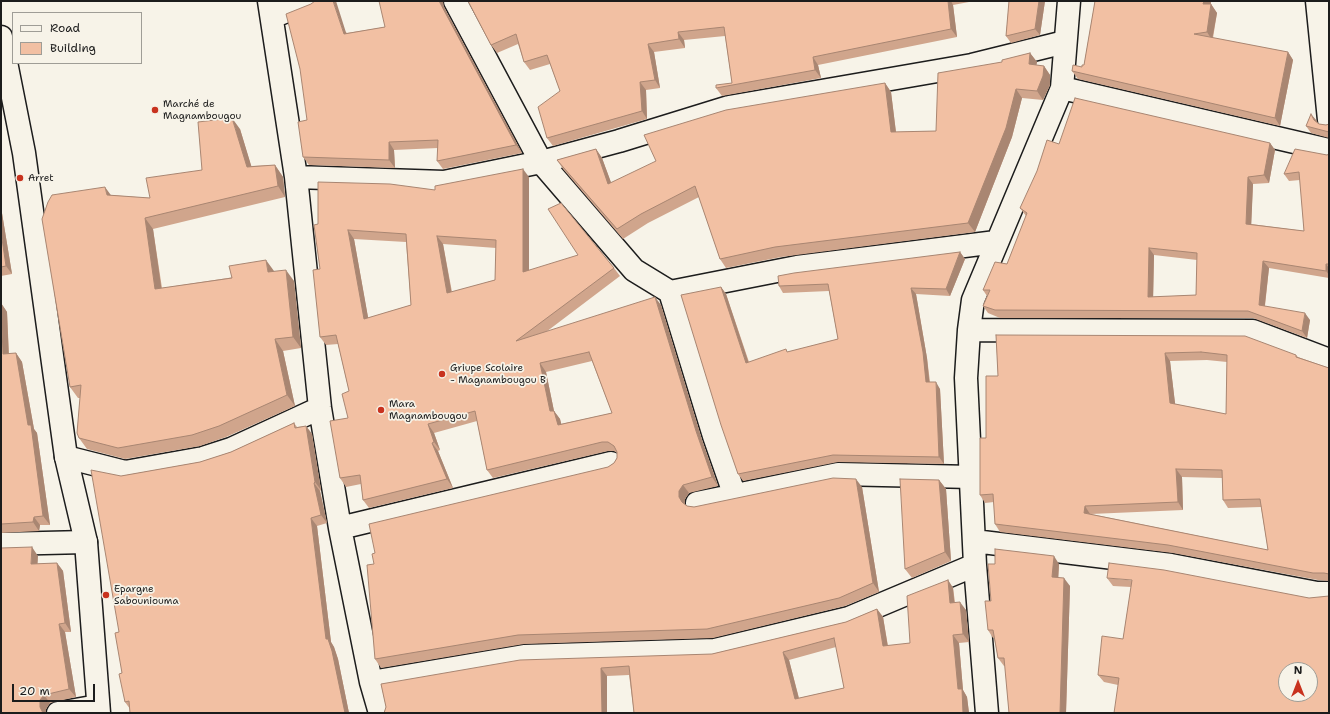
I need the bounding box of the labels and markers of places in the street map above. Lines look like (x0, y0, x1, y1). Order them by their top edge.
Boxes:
place label: Marché de Magnambougou (163, 98, 241, 122)
marker: Marché de Magnambougou (150, 105, 160, 115)
place label: Arret (28, 172, 54, 184)
marker: Arret (15, 173, 25, 183)
place label: Griupe Scolaire - Magnambougou B (450, 362, 546, 386)
marker: Griupe Scolaire - Magnambougou B (437, 369, 447, 379)
place label: Mara Magnambougou (389, 398, 467, 422)
marker: Mara Magnambougou (376, 405, 386, 415)
place label: Epargne Sabouniouma (114, 583, 179, 606)
marker: Epargne Sabouniouma (101, 590, 111, 600)

